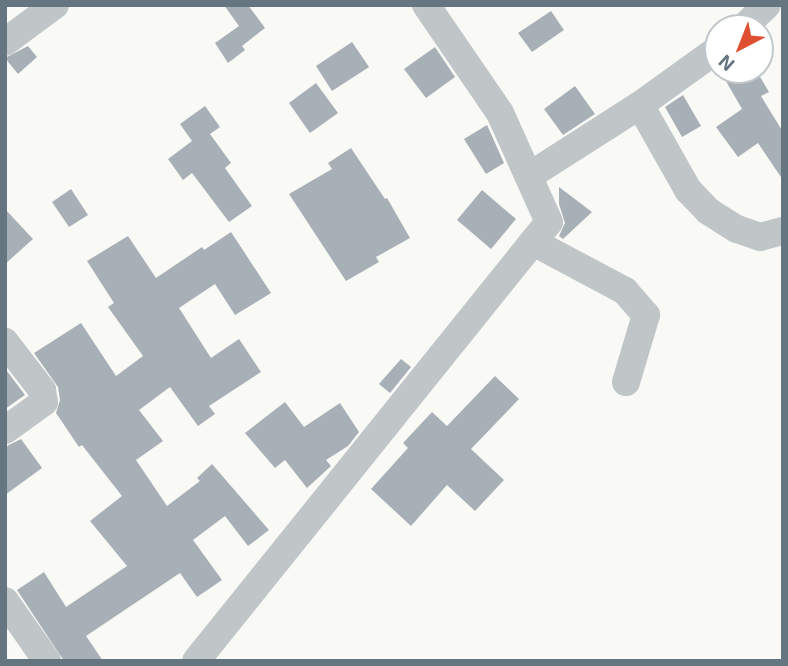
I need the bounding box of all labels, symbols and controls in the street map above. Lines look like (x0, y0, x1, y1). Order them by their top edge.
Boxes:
north arrow (704, 14, 774, 84)
text: N (713, 50, 739, 77)

